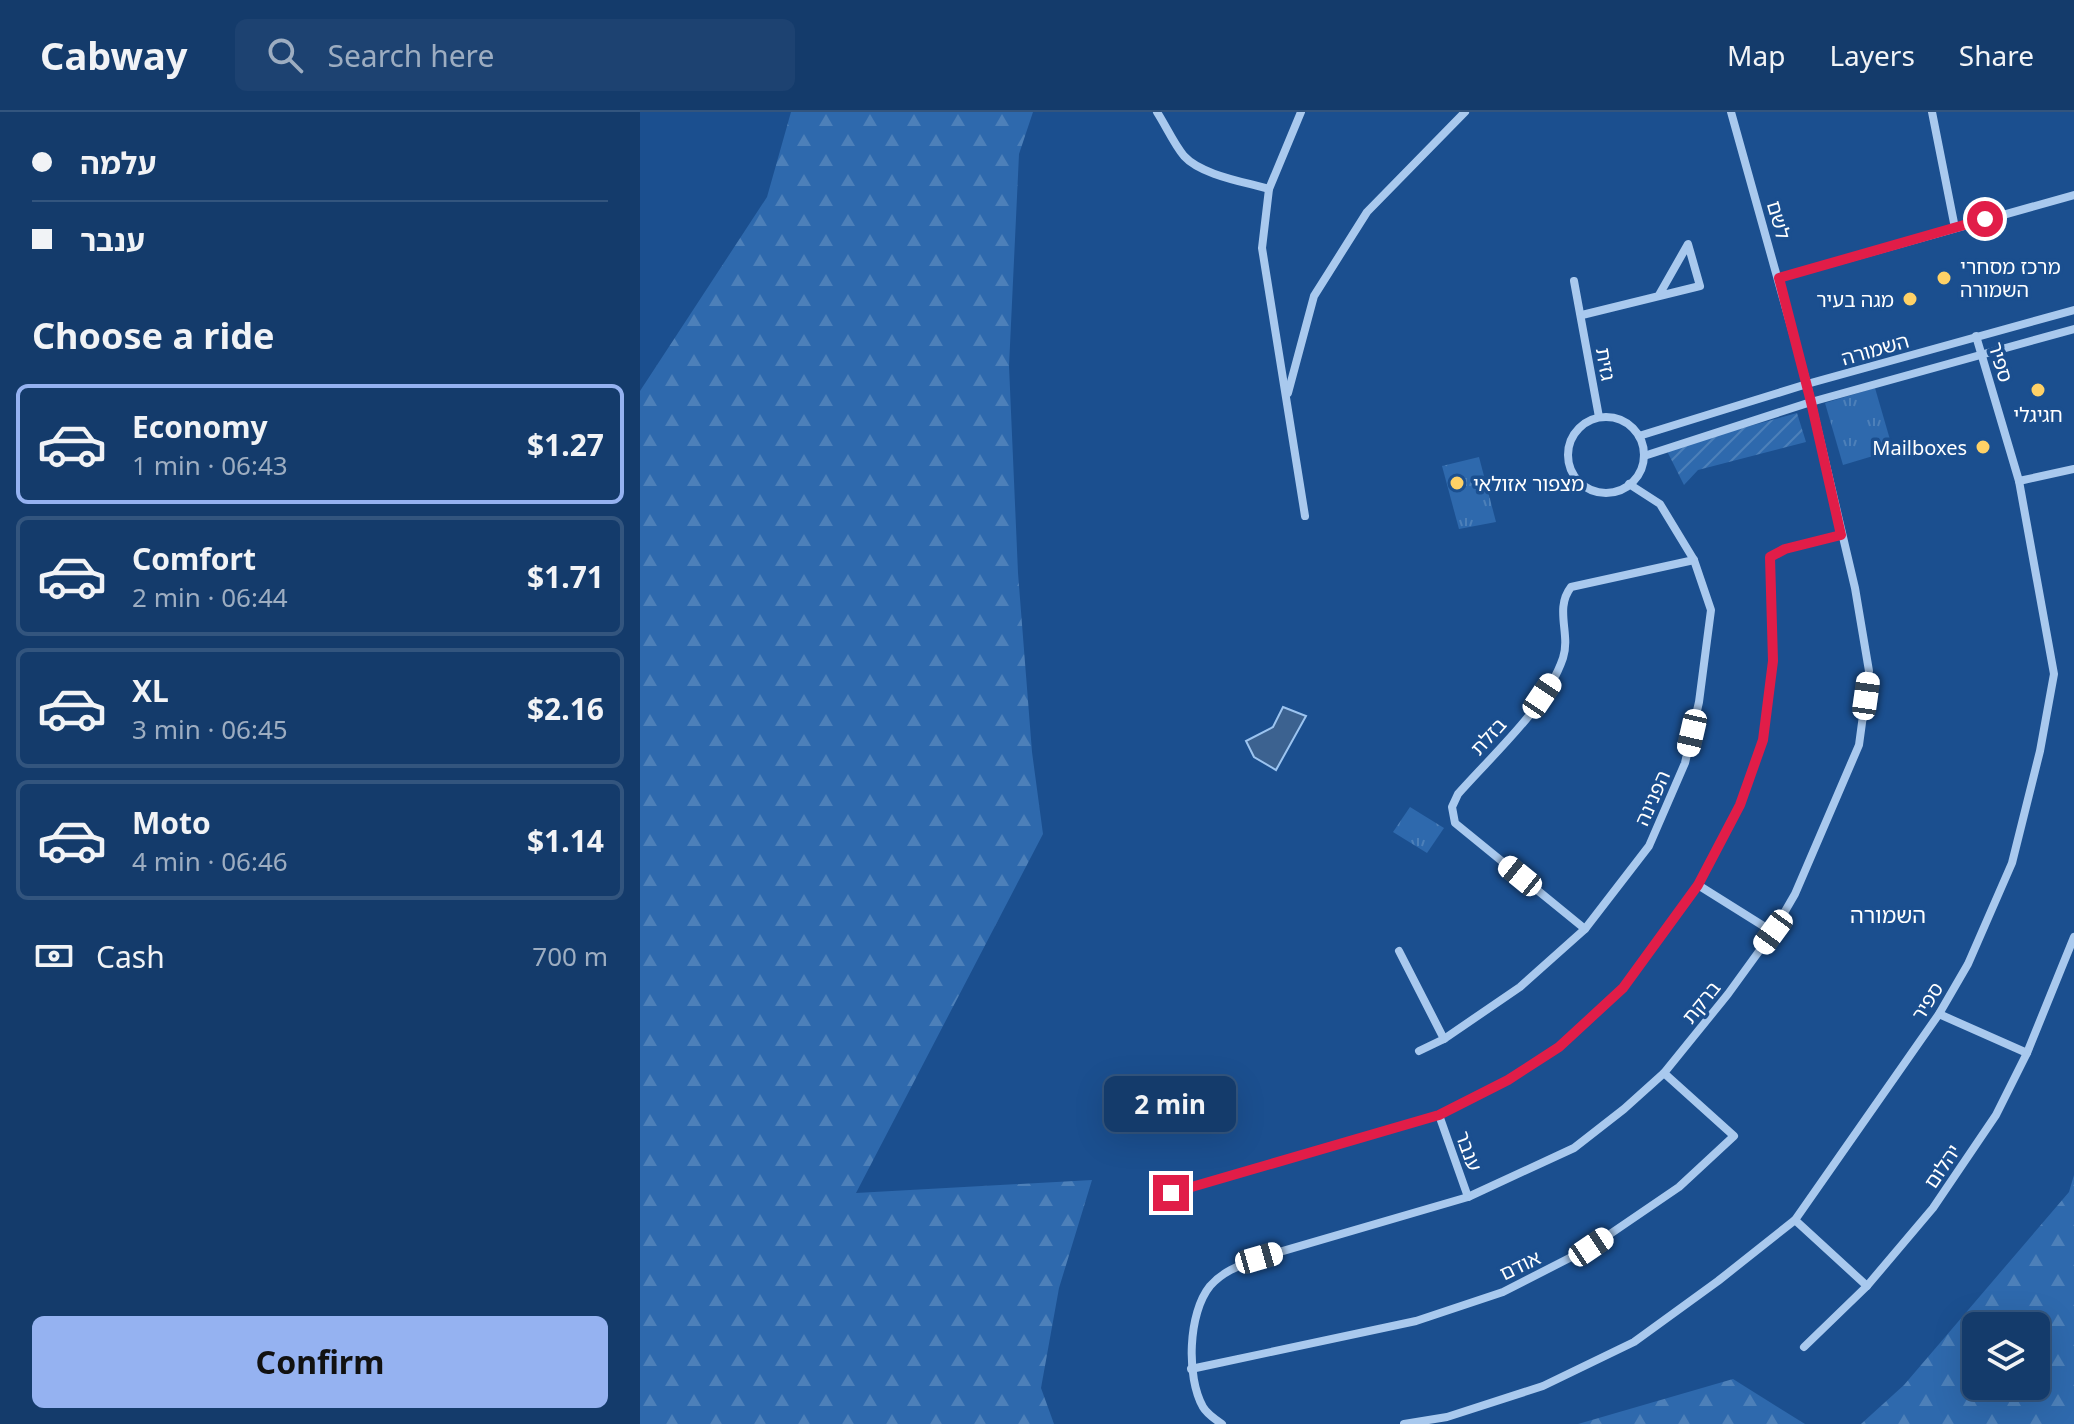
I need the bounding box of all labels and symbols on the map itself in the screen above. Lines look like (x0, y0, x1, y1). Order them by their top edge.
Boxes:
street label: לשם (1761, 198, 1797, 242)
route start (1967, 201, 2003, 237)
place label: מרכז מסחרי השמורה (1960, 253, 2061, 303)
marker: מרכז מסחרי השמורה (1935, 269, 1953, 287)
place label: מגה בעיר (1816, 286, 1894, 313)
marker: מגה בעיר (1901, 290, 1919, 308)
street label: השמורה (1838, 326, 1912, 372)
street label: ספיר (1982, 339, 2020, 385)
street label: גזית (1590, 345, 1622, 383)
marker: חגיגלי (2029, 381, 2047, 399)
place label: חגיגלי (2013, 401, 2063, 428)
place label: Mailboxes (1872, 434, 1967, 461)
marker: Mailboxes (1974, 438, 1992, 456)
place label: מצפור אזולאי (1473, 470, 1584, 497)
marker: מצפור אזולאי (1448, 474, 1466, 492)
car (1519, 669, 1565, 723)
car (1851, 671, 1881, 721)
car (1675, 707, 1709, 759)
street label: בזלת (1464, 711, 1512, 761)
street label: הפנינה (1628, 766, 1676, 830)
car (1494, 852, 1546, 900)
district label: השמורה (1850, 899, 1926, 929)
car (1749, 906, 1797, 958)
street label: ברקת (1676, 975, 1726, 1029)
street label: ספיר (1905, 977, 1949, 1025)
callout: 2 min (1105, 1077, 1237, 1133)
street label: ענבר (1449, 1127, 1489, 1175)
street label: יהלום (1917, 1139, 1967, 1193)
route end (1153, 1175, 1189, 1211)
car (1564, 1224, 1618, 1270)
car (1233, 1240, 1285, 1276)
street label: אודם (1495, 1244, 1545, 1286)

